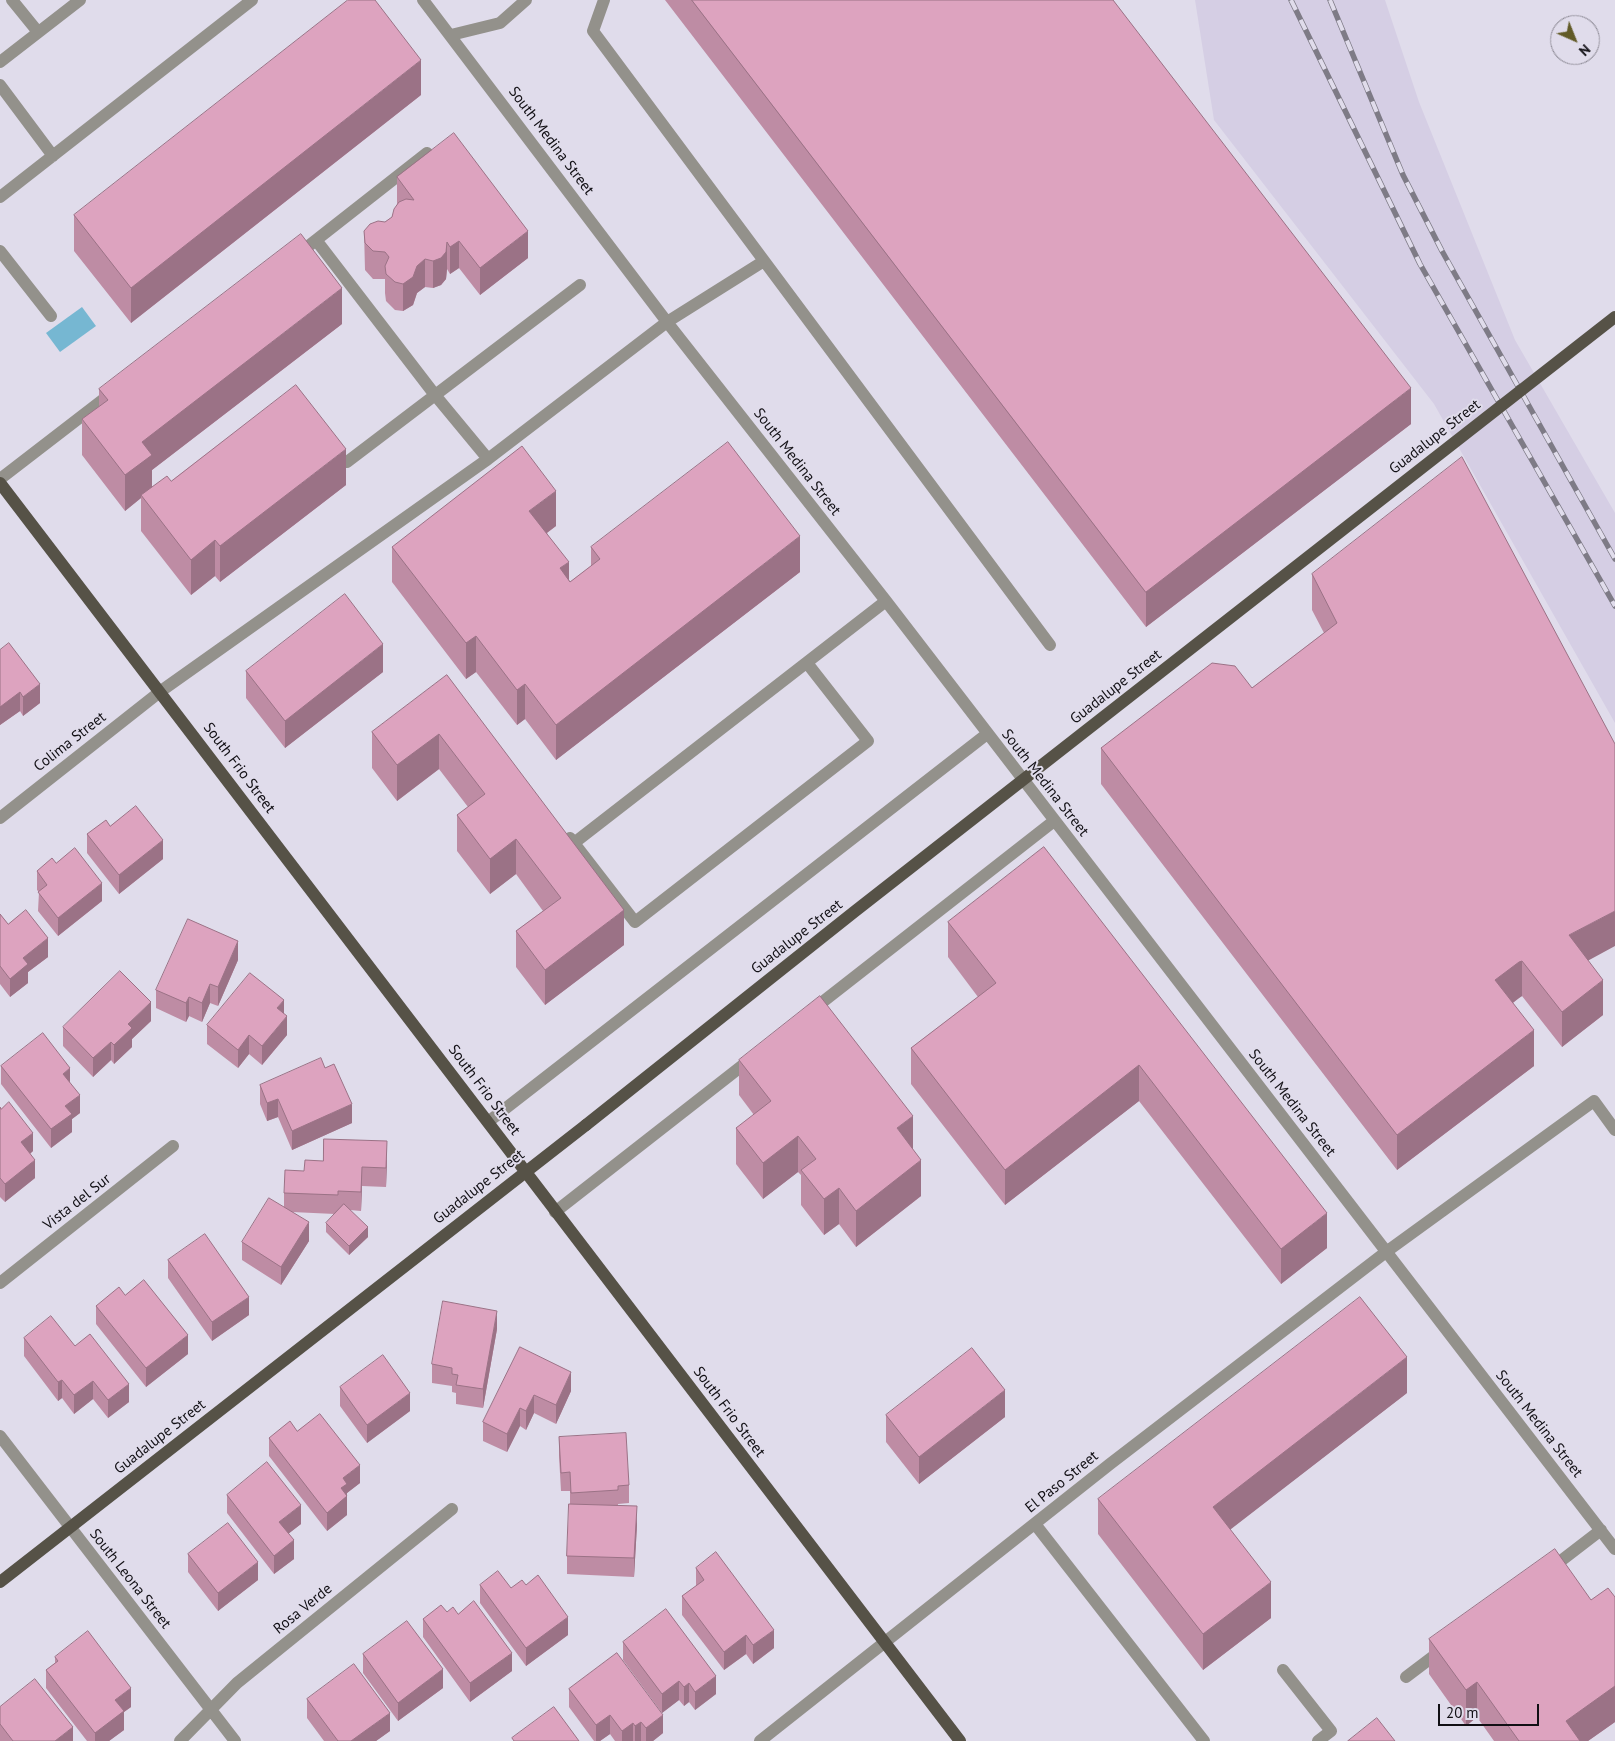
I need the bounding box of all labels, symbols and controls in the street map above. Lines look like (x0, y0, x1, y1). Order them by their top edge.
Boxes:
north arrow (1550, 15, 1600, 65)
text: N (1575, 40, 1594, 60)
street label: South Medina Street (504, 83, 598, 199)
street label: Guadalupe Street (1386, 396, 1484, 478)
street label: South Medina Street (750, 405, 844, 519)
street label: Guadalupe Street (1067, 646, 1165, 728)
street label: Colima Street (30, 708, 110, 776)
street label: South Frio Street (199, 719, 279, 817)
street label: South Medina Street (998, 726, 1092, 840)
street label: Guadalupe Street (748, 896, 846, 978)
street label: South Frio Street (444, 1041, 524, 1139)
street label: South Medina Street (1245, 1046, 1339, 1160)
street label: Guadalupe Street (430, 1146, 528, 1228)
street label: Vista del Sur (40, 1170, 114, 1234)
street label: South Frio Street (689, 1363, 769, 1461)
street label: South Medina Street (1492, 1367, 1586, 1481)
street label: Guadalupe Street (111, 1396, 209, 1478)
street label: El Paso Street (1022, 1447, 1102, 1517)
street label: South Leona Street (85, 1526, 175, 1632)
street label: Rosa Verde (270, 1580, 336, 1638)
scale bar (1440, 1694, 1541, 1726)
text: 20 m (1446, 1703, 1479, 1722)

